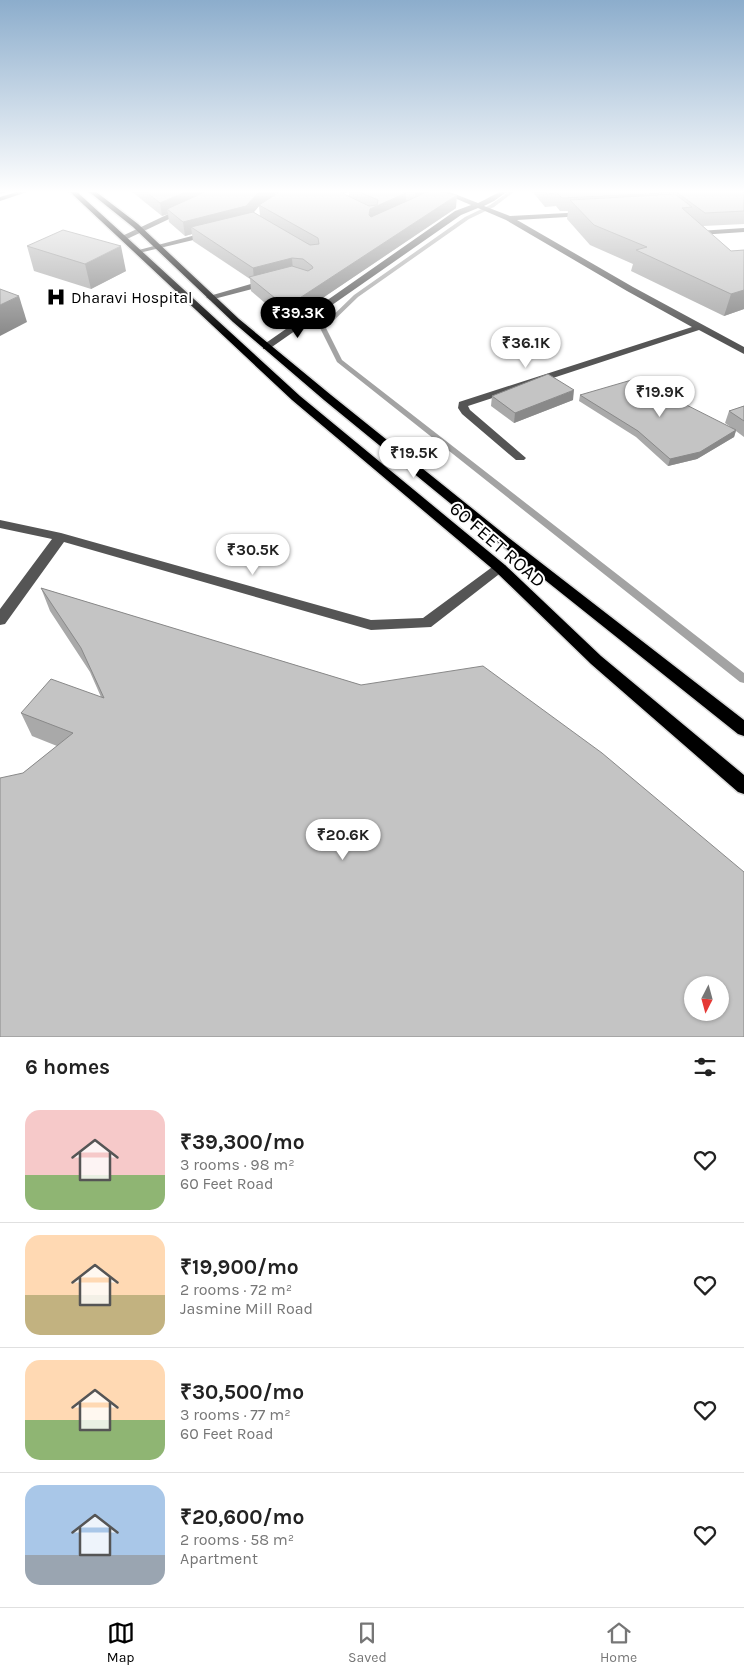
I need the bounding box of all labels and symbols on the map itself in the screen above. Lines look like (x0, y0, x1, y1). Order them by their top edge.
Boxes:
hospital icon: Dharavi Hospital (45, 286, 67, 308)
place label: Dharavi Hospital (71, 288, 193, 307)
pin: ₹39.3K (257, 296, 339, 339)
pin: ₹36.1K (485, 326, 567, 369)
pin: ₹19.9K (619, 376, 701, 418)
pin: ₹19.5K (373, 436, 455, 479)
street label: 60 FEET ROAD (445, 497, 550, 592)
pin: ₹30.5K (212, 534, 294, 576)
pin: ₹20.6K (302, 818, 384, 861)
north arrow (684, 976, 729, 1021)

